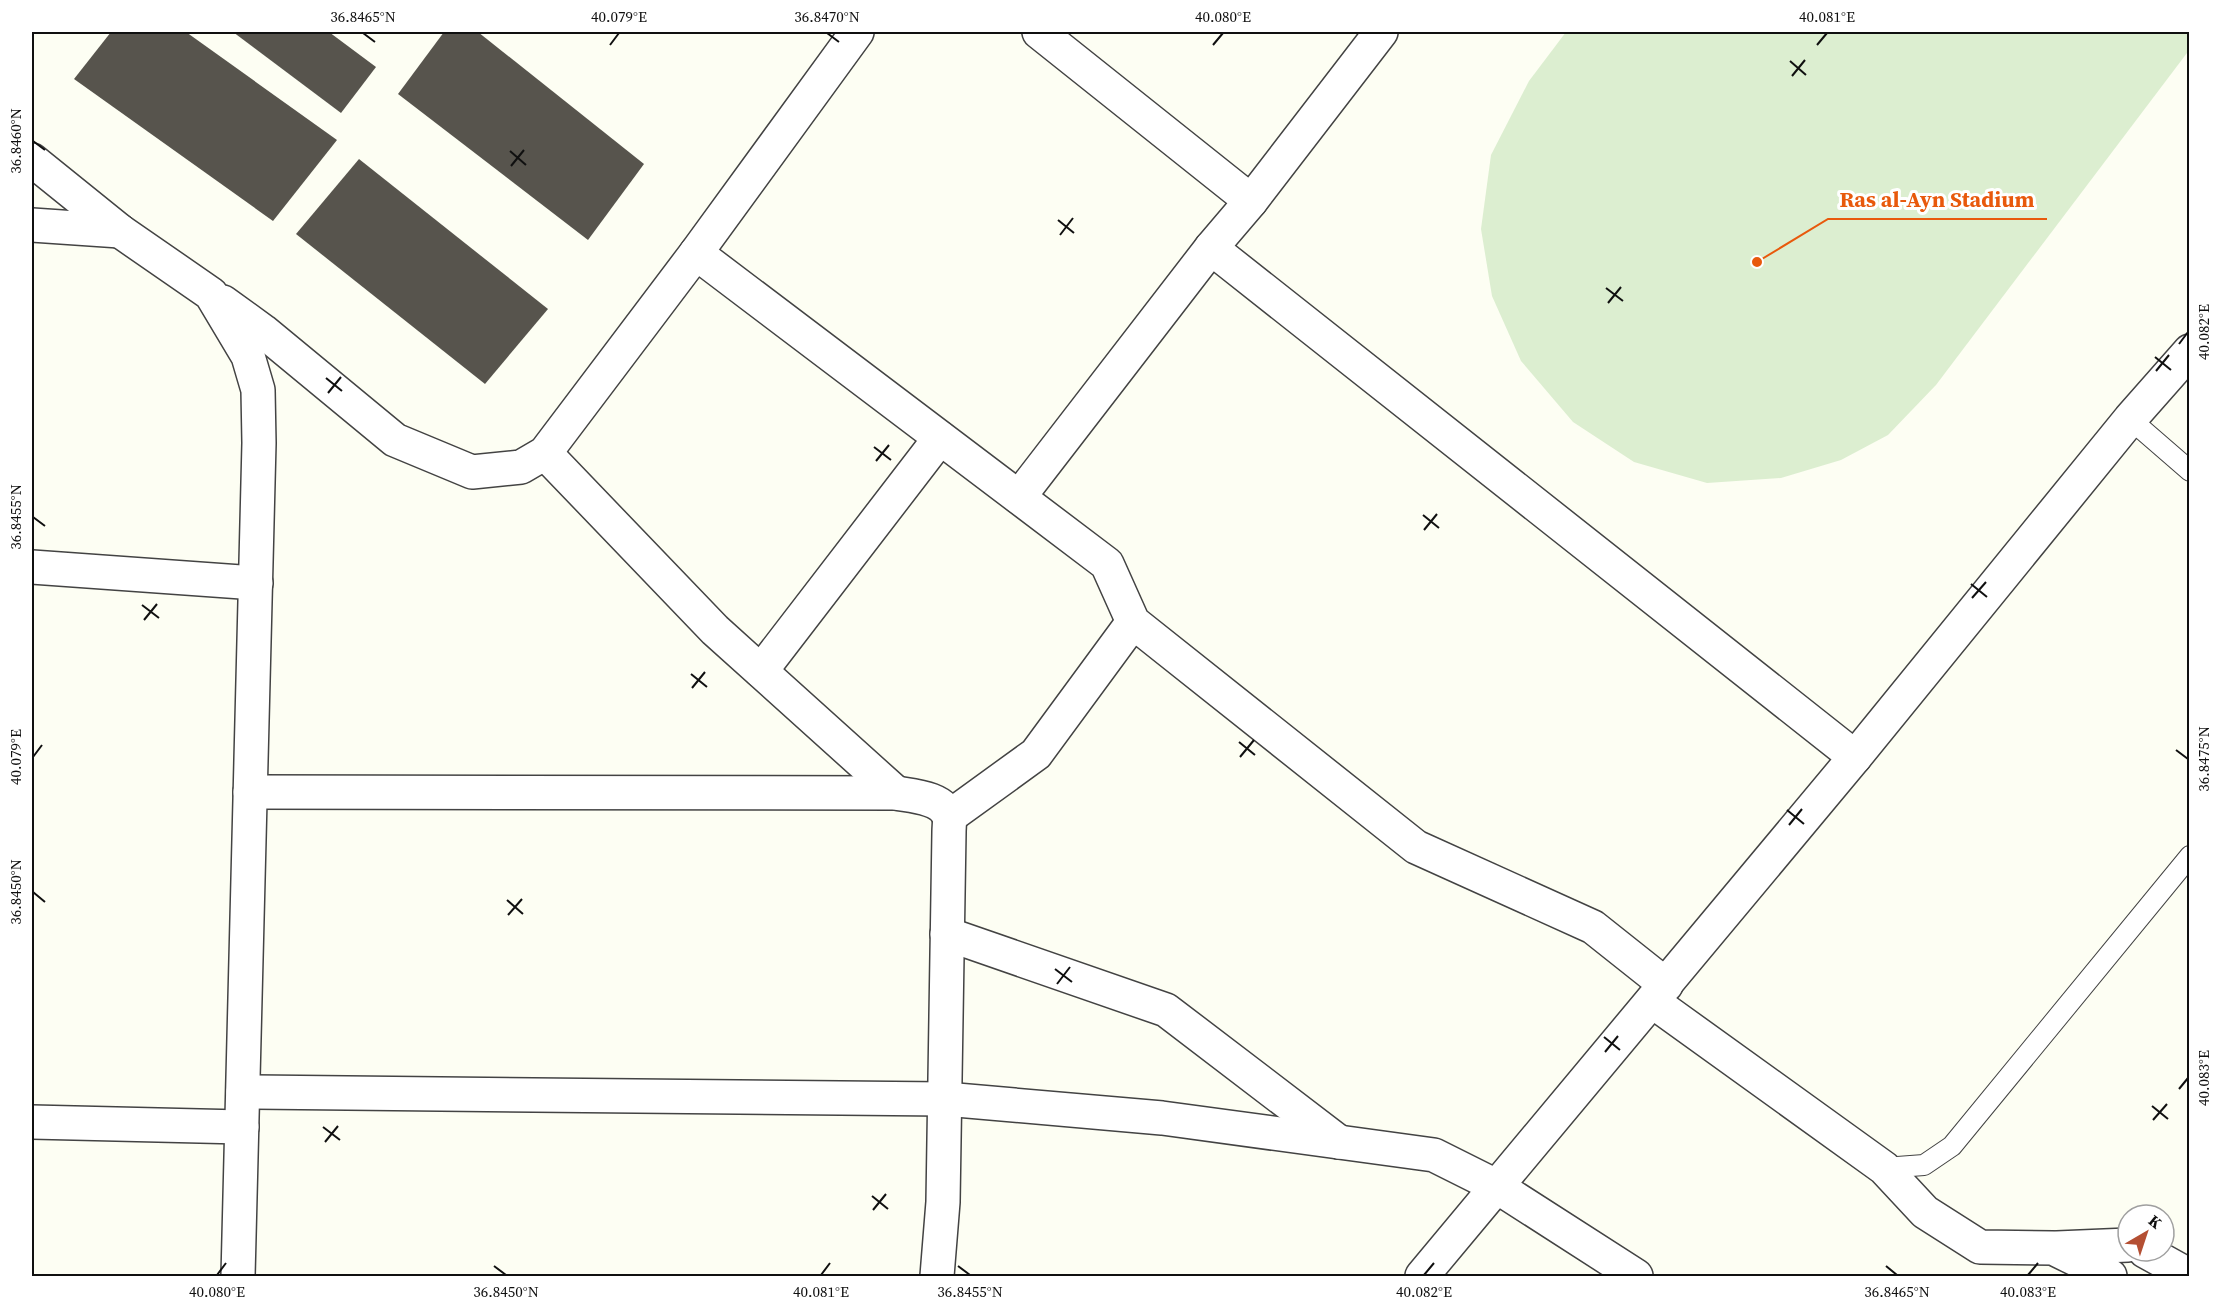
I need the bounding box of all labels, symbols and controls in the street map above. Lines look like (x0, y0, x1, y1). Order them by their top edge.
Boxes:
text: 36.8465°N (330, 6, 396, 27)
text: 40.079°E (591, 6, 647, 27)
text: 36.8470°N (794, 6, 860, 27)
text: 40.080°E (1195, 6, 1251, 27)
text: 40.081°E (1799, 6, 1855, 27)
text: 36.8460°N (5, 108, 26, 174)
callout: Ras al-Ayn Stadium (1828, 179, 2047, 219)
text: Ras al-Ayn Stadium (1839, 184, 2035, 214)
text: 40.082°E (2193, 304, 2214, 360)
text: 36.8455°N (5, 484, 26, 550)
text: 36.8475°N (2193, 726, 2214, 792)
text: 40.079°E (5, 729, 26, 785)
text: 36.8450°N (5, 859, 26, 925)
text: 40.083°E (2193, 1050, 2214, 1106)
north arrow (2116, 1203, 2176, 1263)
text: K (2144, 1209, 2167, 1234)
text: 40.080°E (189, 1281, 245, 1302)
text: 36.8450°N (473, 1281, 539, 1302)
text: 40.081°E (793, 1281, 849, 1302)
text: 36.8455°N (937, 1281, 1003, 1302)
text: 40.082°E (1396, 1281, 1452, 1302)
text: 36.8465°N (1864, 1281, 1930, 1302)
text: 40.083°E (2000, 1281, 2056, 1302)

